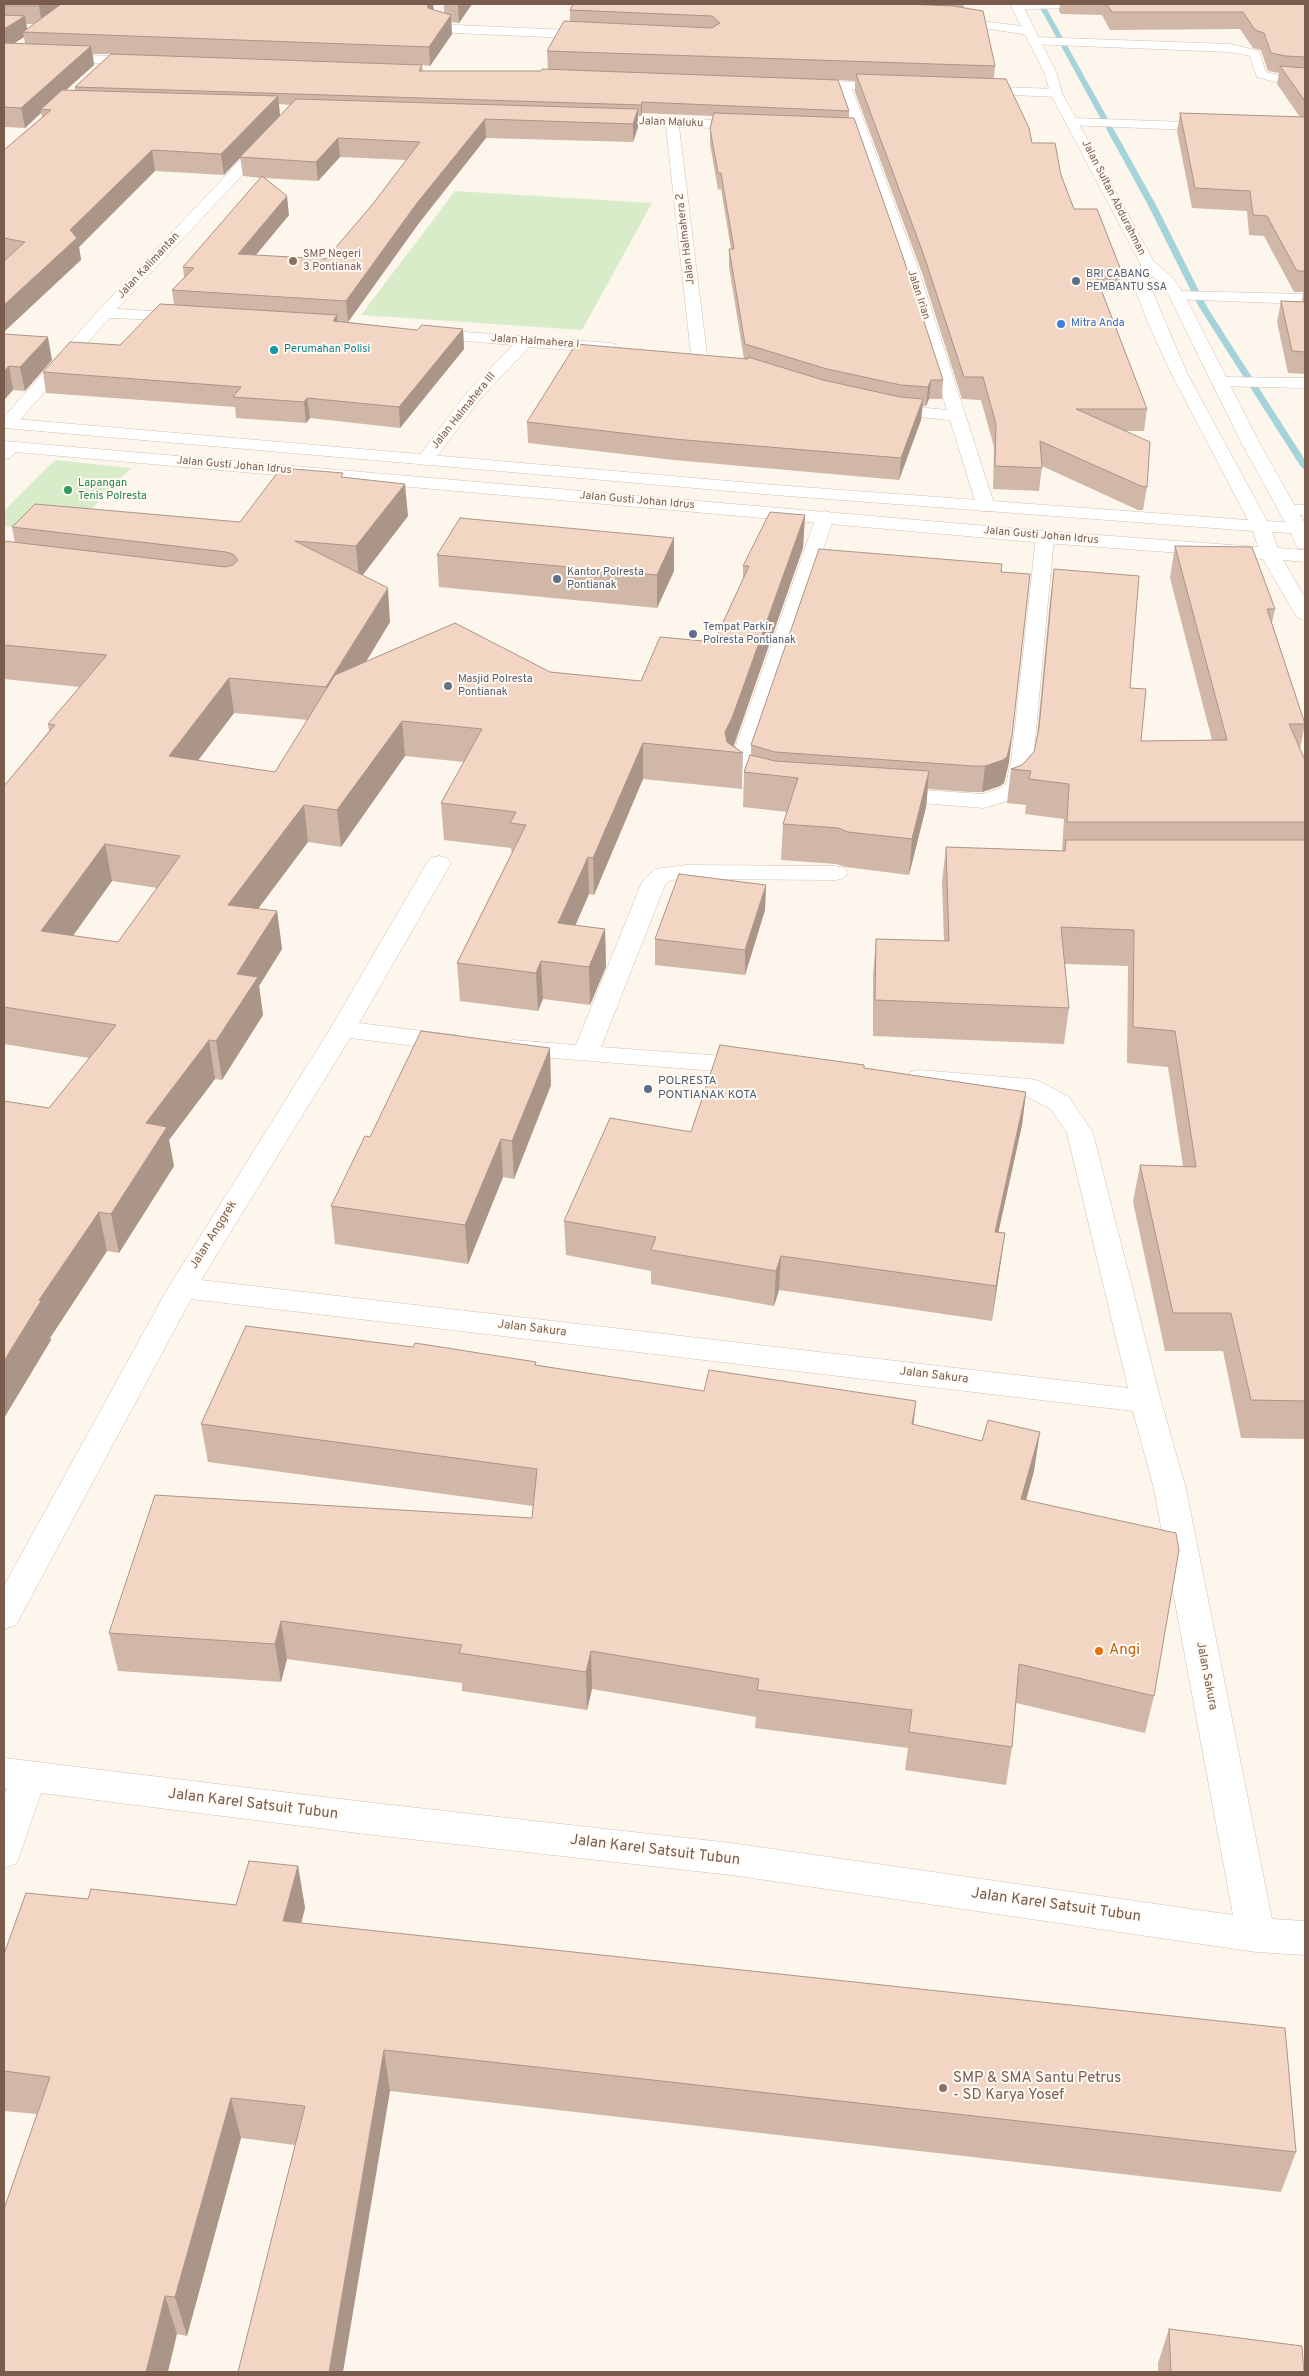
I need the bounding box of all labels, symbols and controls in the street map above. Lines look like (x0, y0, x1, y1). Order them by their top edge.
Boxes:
street label: Jalan Maluku (638, 115, 704, 131)
street label: Jalan Sultan Abdurahman (1078, 138, 1148, 258)
street label: Jalan Halmahera 2 (674, 192, 698, 286)
street label: Jalan Kalimantan (115, 230, 183, 302)
place label: SMP Negeri 3 Pontianak (303, 248, 362, 274)
marker: SMP Negeri 3 Pontianak (287, 255, 299, 267)
street label: Jalan Irian (904, 268, 932, 322)
place label: BRI CABANG PEMBANTU SSA (1086, 268, 1167, 294)
marker: BRI CABANG PEMBANTU SSA (1070, 275, 1082, 287)
place label: Mitra Anda (1071, 317, 1125, 331)
marker: Mitra Anda (1055, 318, 1067, 330)
street label: Jalan Halmahera I (490, 332, 580, 352)
place label: Perumahan Polisi (284, 343, 370, 357)
marker: Perumahan Polisi (268, 344, 280, 356)
street label: Jalan Halmahera III (429, 370, 499, 452)
street label: Jalan Gusti Johan Idrus (176, 454, 292, 478)
place label: Lapangan Tenis Polresta (78, 477, 147, 503)
marker: Lapangan Tenis Polresta (62, 484, 74, 496)
street label: Jalan Gusti Johan Idrus (579, 489, 695, 513)
street label: Jalan Gusti Johan Idrus (983, 524, 1099, 548)
place label: Kantor Polresta Pontianak (567, 566, 644, 592)
marker: Kantor Polresta Pontianak (551, 573, 563, 585)
place label: Tempat Parkir Polresta Pontianak (703, 621, 796, 647)
marker: Tempat Parkir Polresta Pontianak (687, 628, 699, 640)
place label: Masjid Polresta Pontianak (458, 673, 532, 699)
marker: Masjid Polresta Pontianak (442, 680, 454, 692)
place label: POLRESTA PONTIANAK KOTA (658, 1075, 757, 1103)
marker: POLRESTA PONTIANAK KOTA (642, 1083, 654, 1095)
street label: Jalan Anggrek (187, 1198, 241, 1272)
street label: Jalan Sakura (497, 1318, 567, 1340)
street label: Jalan Sakura (899, 1365, 969, 1387)
street label: Jalan Sakura (1192, 1641, 1220, 1711)
place label: Angi (1109, 1642, 1140, 1660)
marker: Angi (1093, 1645, 1105, 1657)
street label: Jalan Karel Satsuit Tubun (167, 1786, 339, 1824)
street label: Jalan Karel Satsuit Tubun (569, 1832, 741, 1870)
street label: Jalan Karel Satsuit Tubun (970, 1885, 1142, 1927)
place label: SMP & SMA Santu Petrus - SD Karya Yosef (953, 2070, 1121, 2105)
marker: SMP & SMA Santu Petrus - SD Karya Yosef (937, 2082, 949, 2094)

